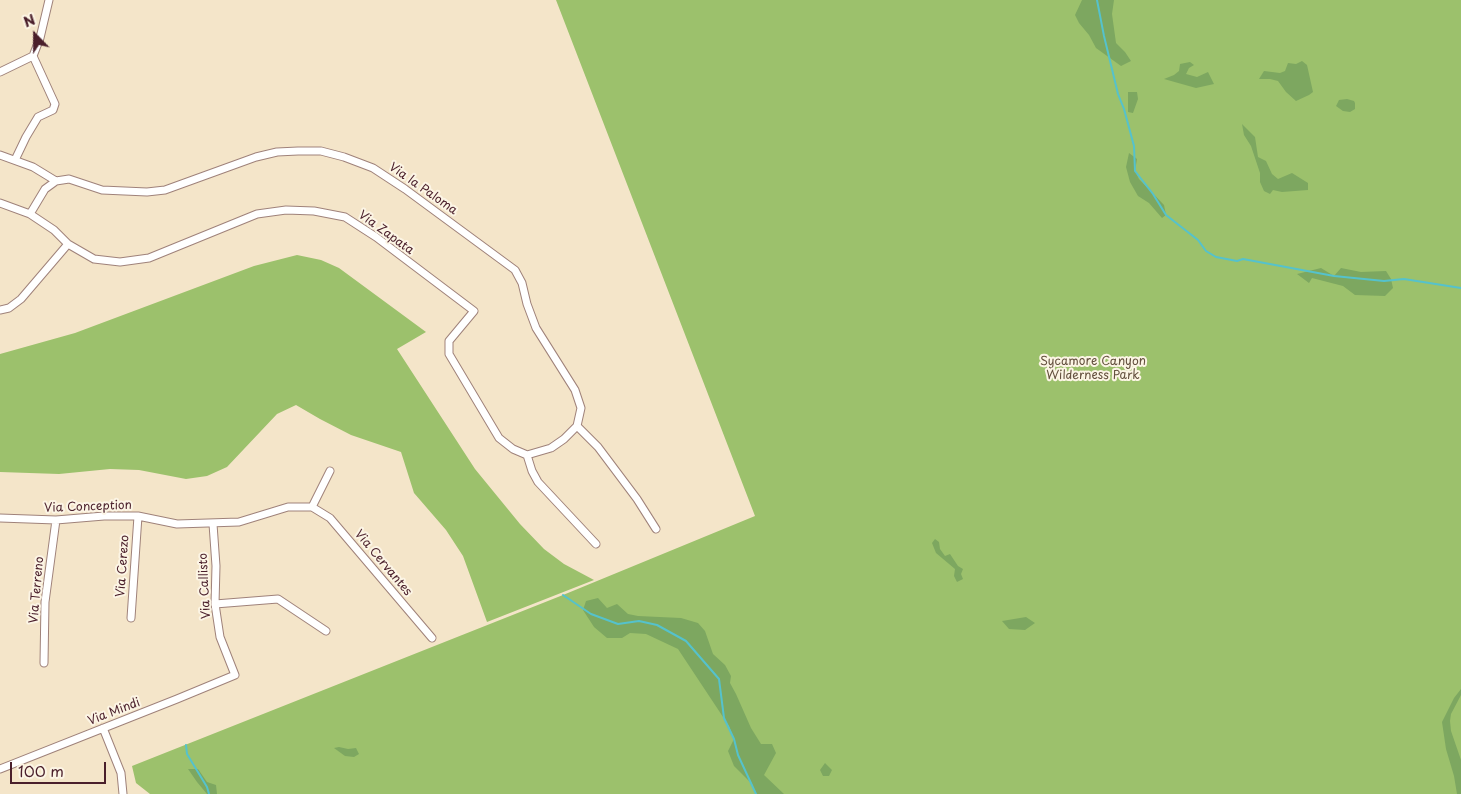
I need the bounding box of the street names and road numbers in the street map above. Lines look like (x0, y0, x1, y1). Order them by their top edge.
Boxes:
street label: Via la Paloma (386, 160, 460, 218)
street label: Via Zapata (355, 208, 417, 258)
street label: Via Conception (44, 498, 132, 516)
street label: Via Cervantes (351, 527, 415, 599)
street label: Via Cerezo (114, 534, 132, 598)
street label: Via Callisto (196, 553, 214, 619)
street label: Via Terreno (27, 556, 47, 624)
street label: Via Mindi (86, 695, 142, 729)

